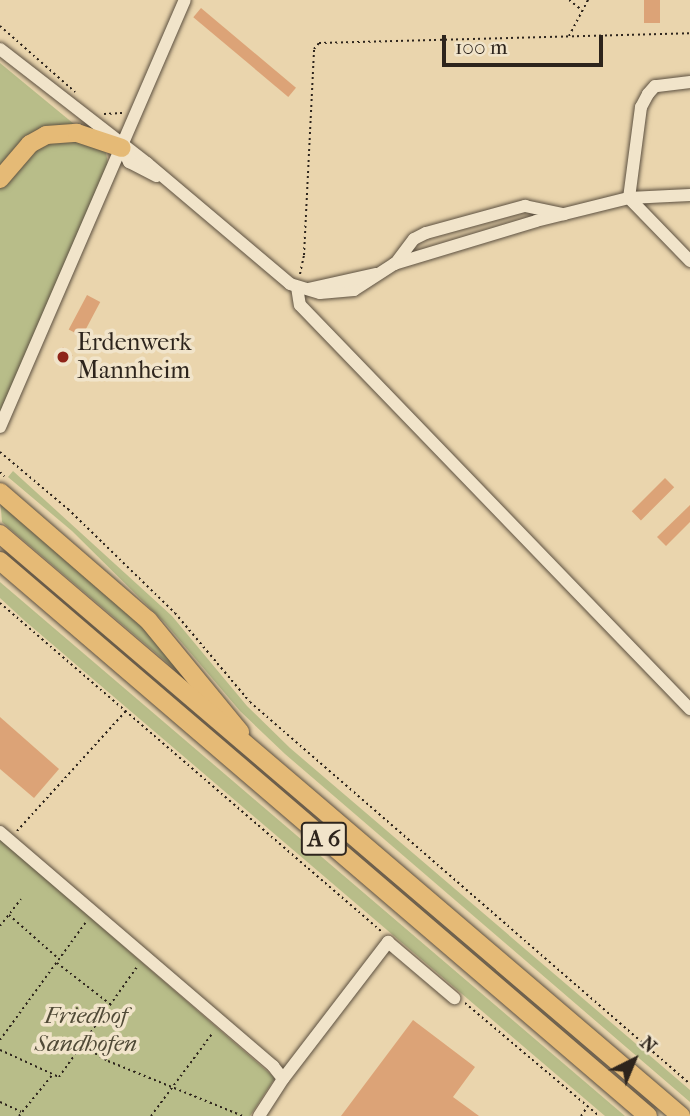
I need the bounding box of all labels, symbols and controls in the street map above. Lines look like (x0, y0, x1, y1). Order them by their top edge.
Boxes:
scale bar (445, 21, 606, 65)
text: 100 m (455, 35, 508, 59)
place label: Erdenwerk Mannheim (77, 329, 192, 385)
marker: Erdenwerk Mannheim (55, 349, 71, 365)
road number: A 6 (300, 820, 348, 859)
park label: Friedhof Sandhofen (35, 1002, 137, 1058)
north arrow (599, 1025, 669, 1095)
text: N (636, 1032, 661, 1058)

